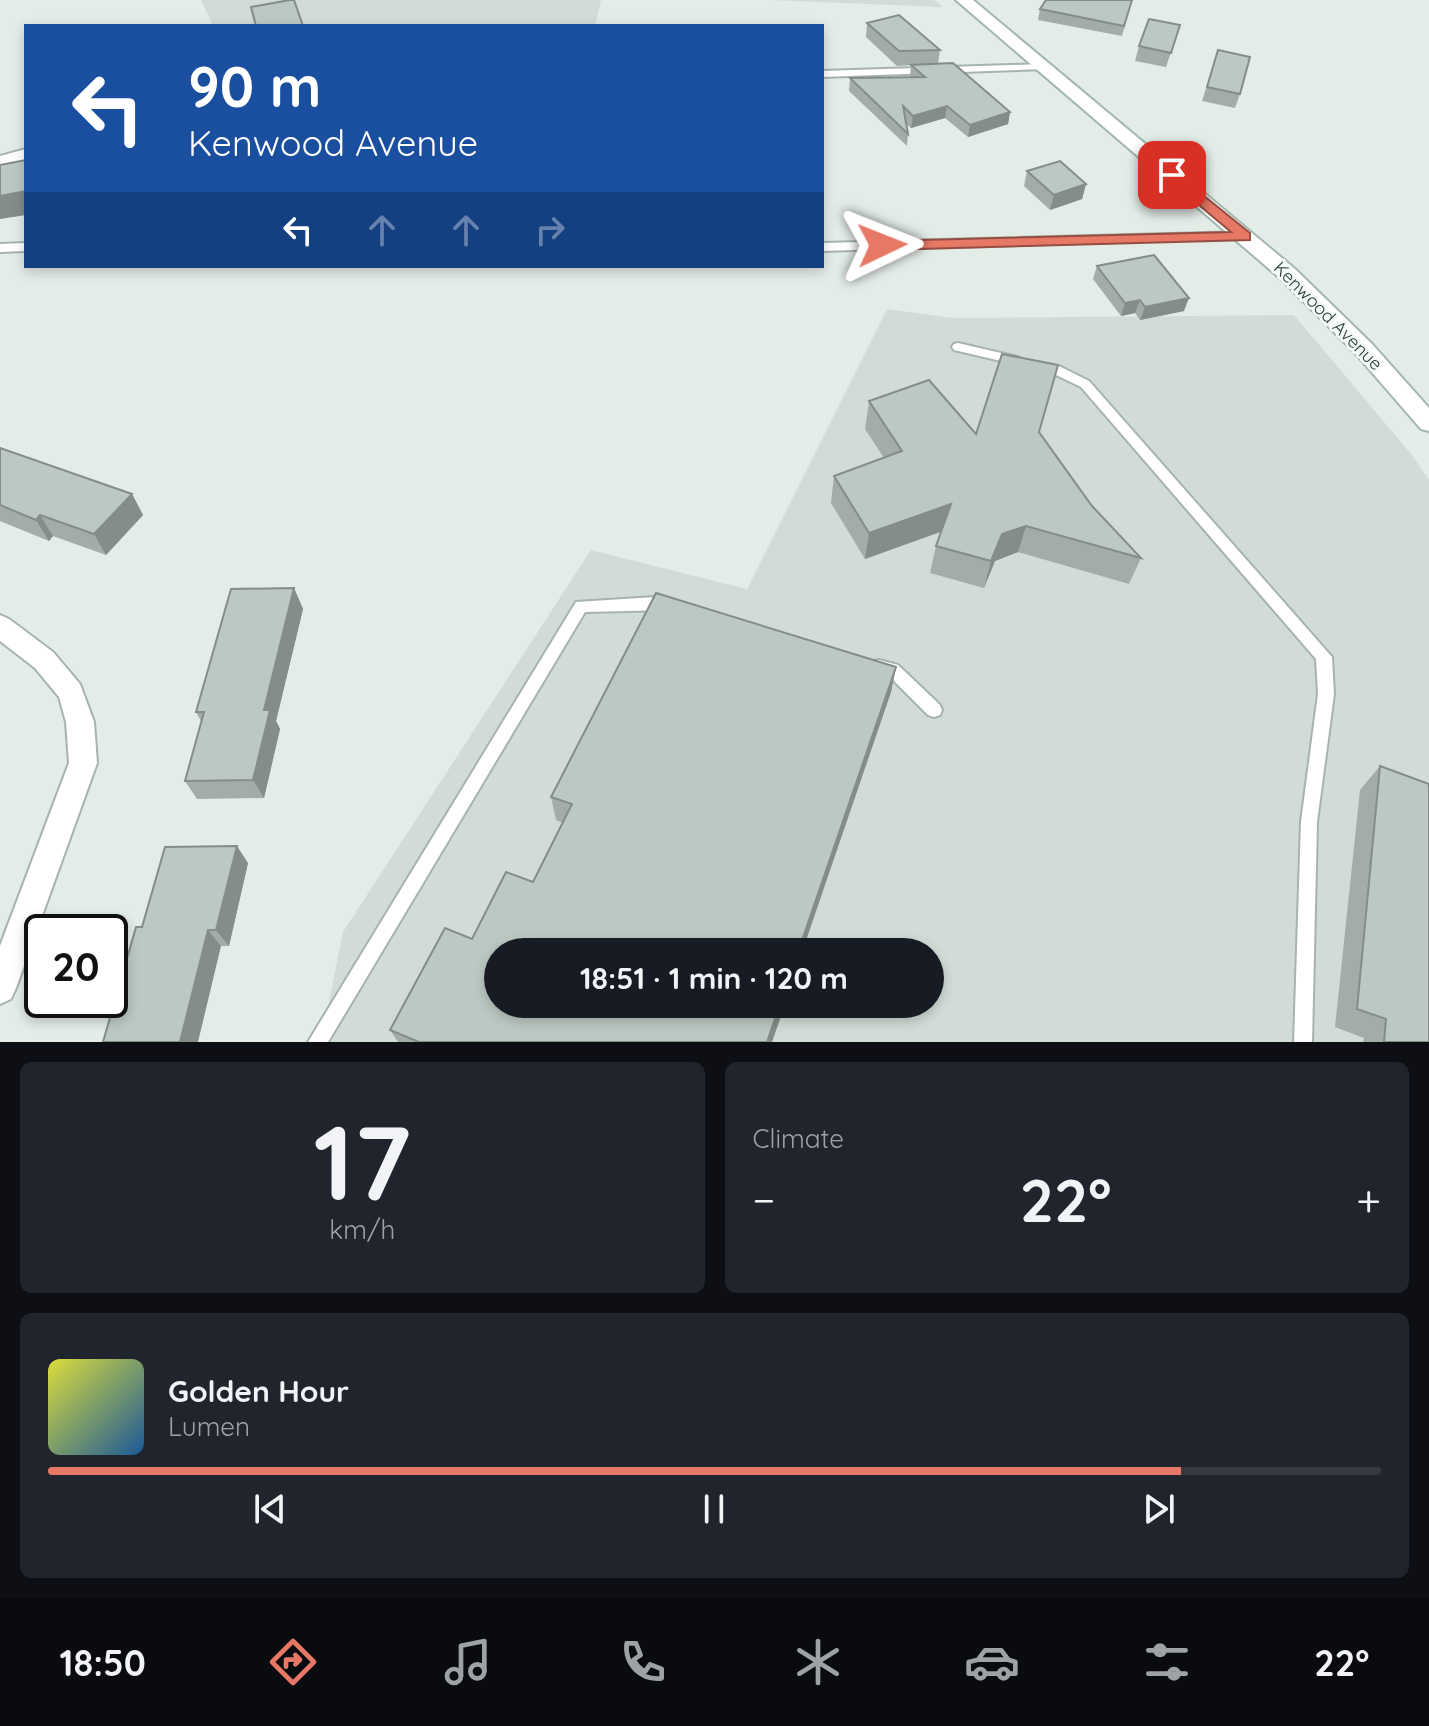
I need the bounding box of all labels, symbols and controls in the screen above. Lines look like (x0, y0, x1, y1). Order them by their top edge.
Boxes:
text: 90 m (188, 51, 322, 121)
icon: left (56, 56, 160, 160)
text: Kenwood Avenue (188, 120, 478, 165)
pin (1138, 141, 1206, 209)
icon: arrive (1150, 153, 1194, 197)
position arrow (840, 203, 924, 287)
icon: left (276, 208, 320, 252)
icon: ahead (360, 208, 404, 252)
icon: ahead (444, 208, 488, 252)
icon: right (528, 208, 572, 252)
street label: Kenwood Avenue (1269, 256, 1388, 375)
speed limit sign: 20 (24, 914, 128, 1018)
text: 18:51 · 1 min · 120 m (580, 959, 848, 997)
text: 17 (313, 1096, 411, 1226)
text: Climate (753, 1122, 844, 1155)
text: 22° (1020, 1162, 1112, 1237)
text: − (753, 1172, 775, 1227)
text: + (1356, 1172, 1381, 1227)
text: km/h (329, 1213, 395, 1246)
text: Golden Hour (168, 1372, 349, 1410)
text: Lumen (168, 1410, 250, 1443)
icon: previous (248, 1487, 292, 1531)
icon: pause (692, 1487, 736, 1531)
icon: next (1137, 1487, 1181, 1531)
icon: directions (265, 1634, 321, 1690)
icon: music (440, 1634, 496, 1690)
icon: phone (615, 1634, 671, 1690)
icon: climate (790, 1634, 846, 1690)
icon: car (964, 1634, 1020, 1690)
icon: filters (1139, 1634, 1195, 1690)
text: 18:50 (59, 1640, 146, 1685)
text: 22° (1314, 1640, 1369, 1685)

